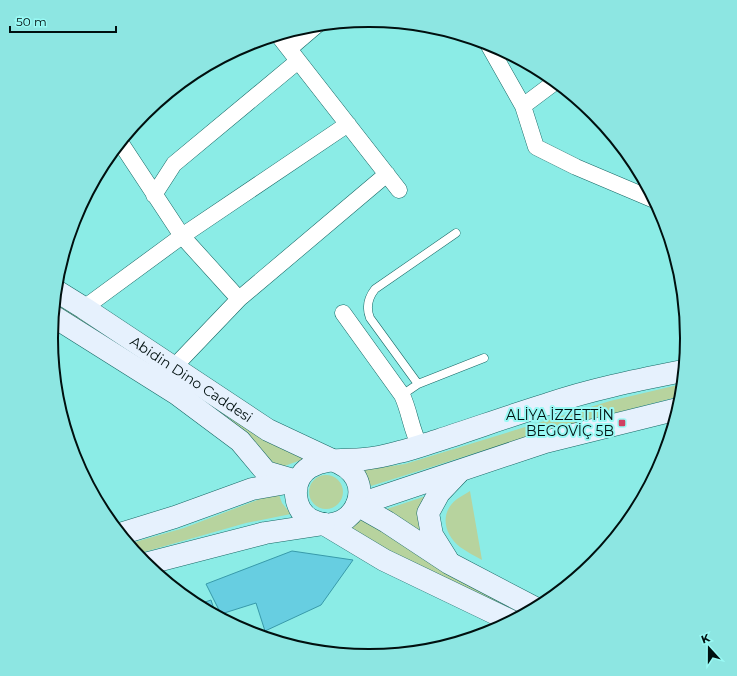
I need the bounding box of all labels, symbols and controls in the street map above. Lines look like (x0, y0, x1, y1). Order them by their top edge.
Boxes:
scale bar (10, 8, 116, 34)
text: 50 m (16, 14, 47, 29)
street label: Abidin Dino Caddesi (127, 332, 256, 426)
place label: ALİYA İZZETTİN BEGOVİÇ 5B (506, 406, 614, 440)
marker: ALİYA İZZETTİN BEGOVİÇ 5B (617, 418, 627, 428)
north arrow (689, 628, 729, 668)
text: K (699, 630, 713, 647)

